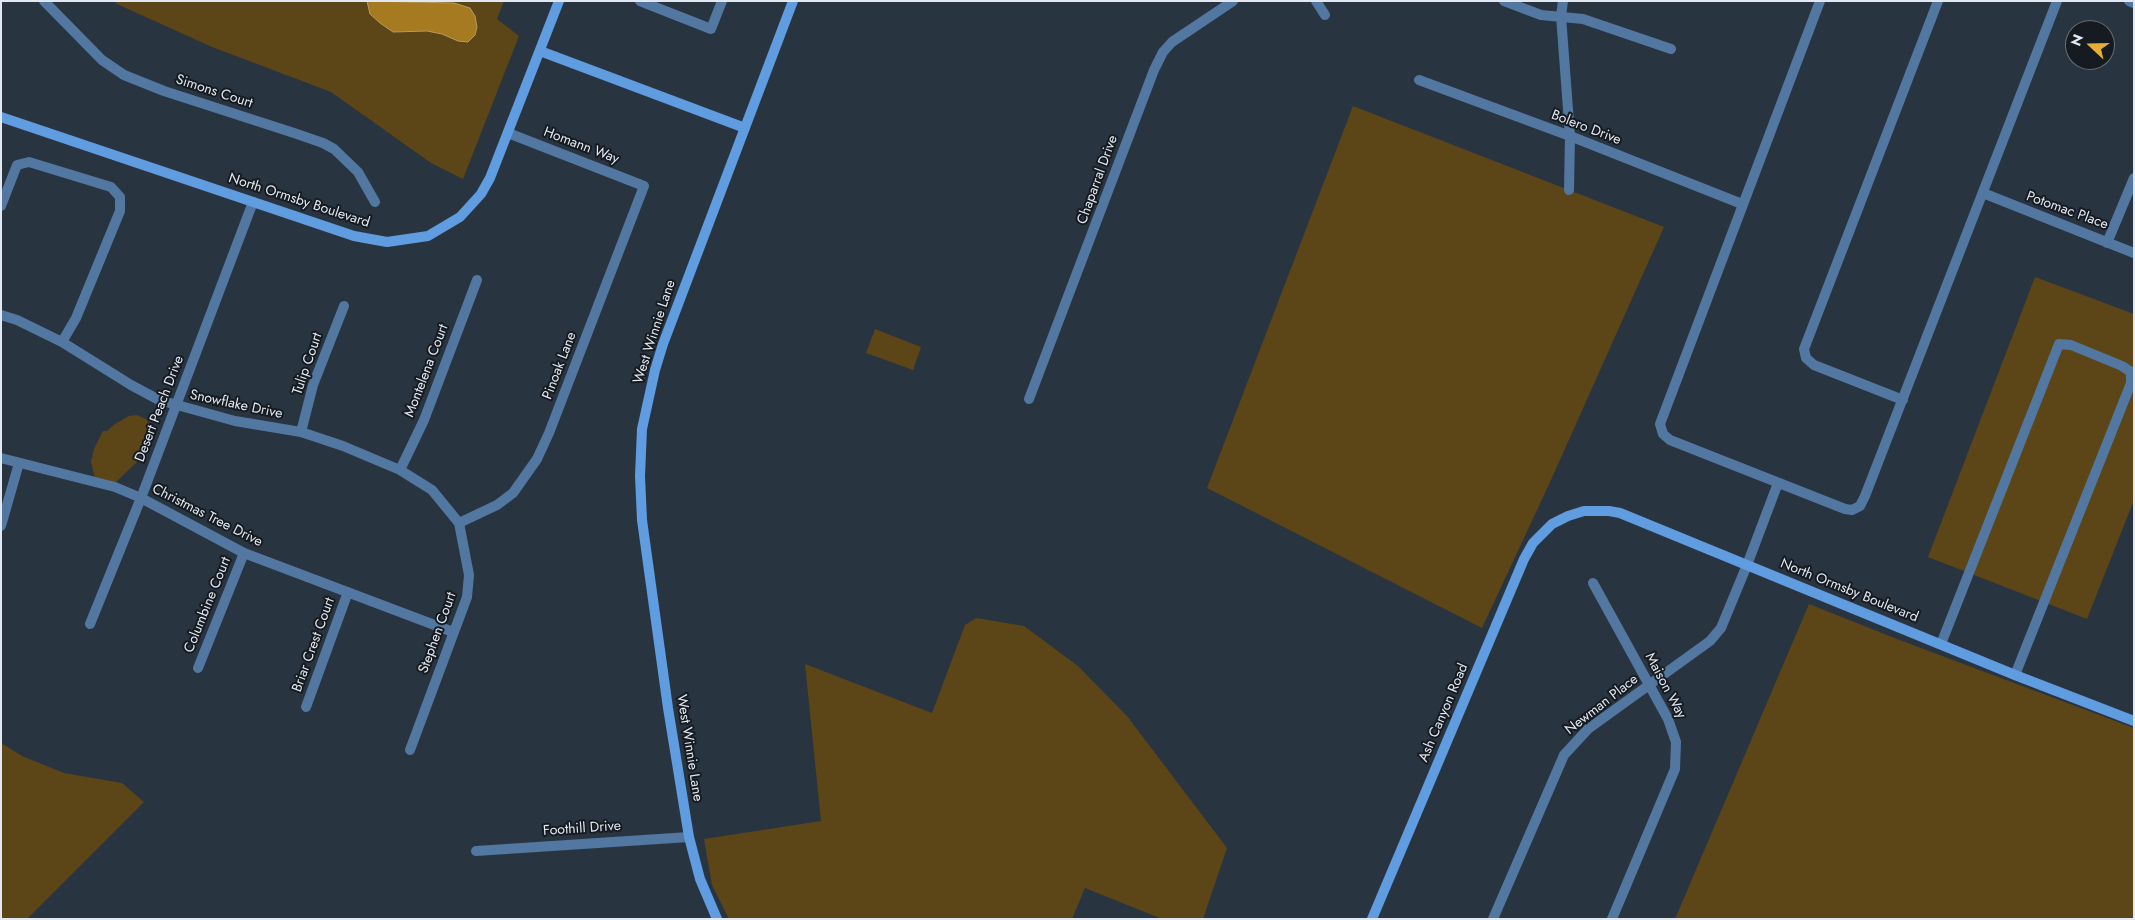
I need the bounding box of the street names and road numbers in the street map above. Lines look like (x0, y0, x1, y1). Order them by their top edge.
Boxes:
street label: Simons Court (173, 72, 255, 112)
street label: Bolero Drive (1549, 107, 1623, 149)
street label: Homann Way (541, 124, 621, 168)
street label: Chaparral Drive (1074, 133, 1122, 227)
street label: North Ormsby Boulevard (226, 170, 372, 232)
street label: Potomac Place (2024, 188, 2110, 234)
street label: West Winnie Lane (630, 278, 680, 386)
street label: Montelena Court (402, 322, 452, 420)
street label: Pinoak Lane (539, 330, 581, 402)
street label: Tulip Court (290, 331, 326, 397)
street label: Desert Peach Drive (132, 353, 188, 465)
street label: Snowflake Drive (188, 387, 284, 423)
street label: Christmas Tree Drive (149, 481, 265, 551)
street label: Columbine Court (181, 555, 235, 655)
street label: North Ormsby Boulevard (1777, 556, 1921, 626)
street label: Stephen Court (416, 590, 460, 676)
street label: Briar Crest Court (289, 595, 339, 695)
street label: Maison Way (1641, 650, 1689, 722)
street label: Ash Canyon Road (1416, 661, 1472, 765)
street label: Newman Place (1562, 671, 1642, 739)
street label: West Winnie Lane (672, 693, 706, 803)
street label: Foothill Drive (543, 818, 621, 840)

